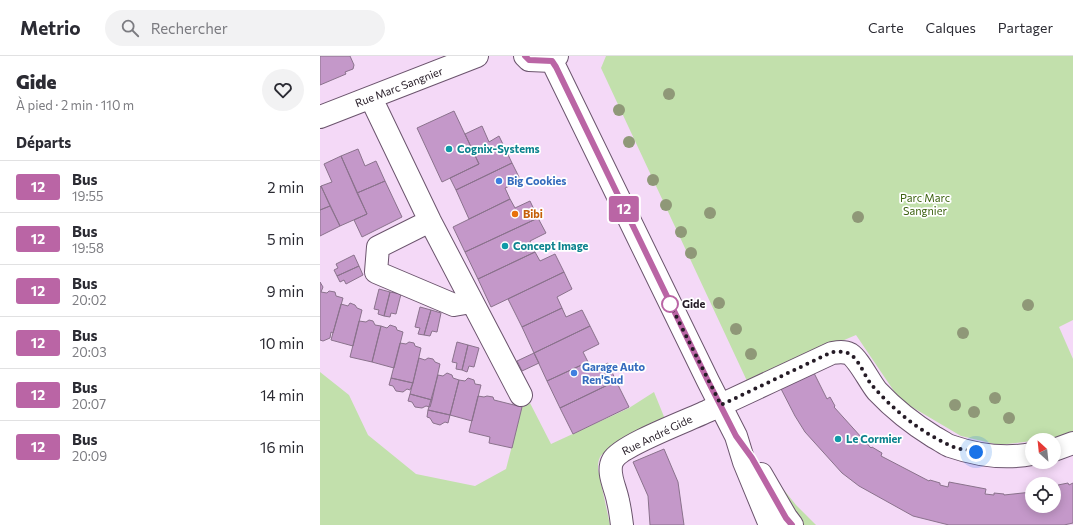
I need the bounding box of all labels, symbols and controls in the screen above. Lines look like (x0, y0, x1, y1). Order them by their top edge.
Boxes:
search box (105, 10, 385, 46)
text: Metrio (20, 16, 81, 39)
icon: search (119, 17, 141, 39)
text: Rechercher (151, 19, 228, 37)
text: Carte (868, 19, 904, 36)
text: Calques (926, 19, 976, 36)
text: Partager (998, 19, 1053, 36)
street label: Rue Marc Sangnier (353, 64, 445, 109)
button: heart (262, 69, 304, 111)
text: Gide (16, 70, 57, 93)
text: À pied · 2 min · 110 m (16, 97, 134, 113)
text: Départs (16, 133, 71, 151)
place label: Cognix-Systems (457, 142, 540, 155)
marker: Cognix-Systems (444, 144, 454, 154)
text: Bus (72, 170, 97, 188)
place label: Big Cookies (507, 174, 566, 187)
marker: Big Cookies (494, 176, 504, 186)
text: 12 (31, 178, 45, 195)
text: 2 min (267, 178, 304, 196)
text: 19:55 (72, 188, 103, 204)
park label: Parc Marc Sangnier (900, 191, 950, 217)
line badge: 12 (606, 196, 642, 222)
text: 12 (617, 200, 631, 217)
place label: Bibi (523, 207, 543, 220)
marker: Bibi (510, 209, 520, 219)
text: Bus (72, 222, 97, 240)
text: 12 (31, 230, 45, 247)
text: 5 min (267, 230, 304, 248)
place label: Concept Image (513, 239, 589, 252)
text: 19:58 (72, 240, 104, 256)
marker: Concept Image (500, 241, 510, 251)
text: Bus (72, 274, 97, 292)
text: 12 (31, 282, 45, 299)
text: 9 min (266, 282, 304, 300)
text: 20:02 (72, 292, 106, 308)
marker: Gide (661, 295, 679, 313)
place label: Gide (682, 297, 706, 310)
text: Bus (72, 326, 97, 344)
text: 12 (31, 334, 45, 351)
text: 10 min (259, 334, 304, 352)
text: 20:03 (72, 344, 107, 360)
place label: Garage Auto Ren'Sud (582, 360, 646, 386)
marker: Garage Auto Ren'Sud (569, 368, 579, 378)
text: Bus (72, 378, 97, 396)
text: 12 (31, 386, 45, 403)
text: 14 min (260, 386, 304, 404)
text: 20:07 (72, 396, 106, 412)
street label: Rue André Gide (619, 412, 694, 457)
text: Bus (72, 430, 97, 448)
place label: Le Cormier (846, 432, 902, 445)
north arrow (1025, 433, 1061, 469)
map controls (1025, 433, 1061, 513)
marker: Le Cormier (833, 434, 843, 444)
text: 12 (31, 438, 45, 455)
text: 16 min (260, 438, 304, 456)
your location (966, 442, 986, 462)
text: 20:09 (72, 448, 107, 464)
button: locate (1025, 477, 1061, 513)

